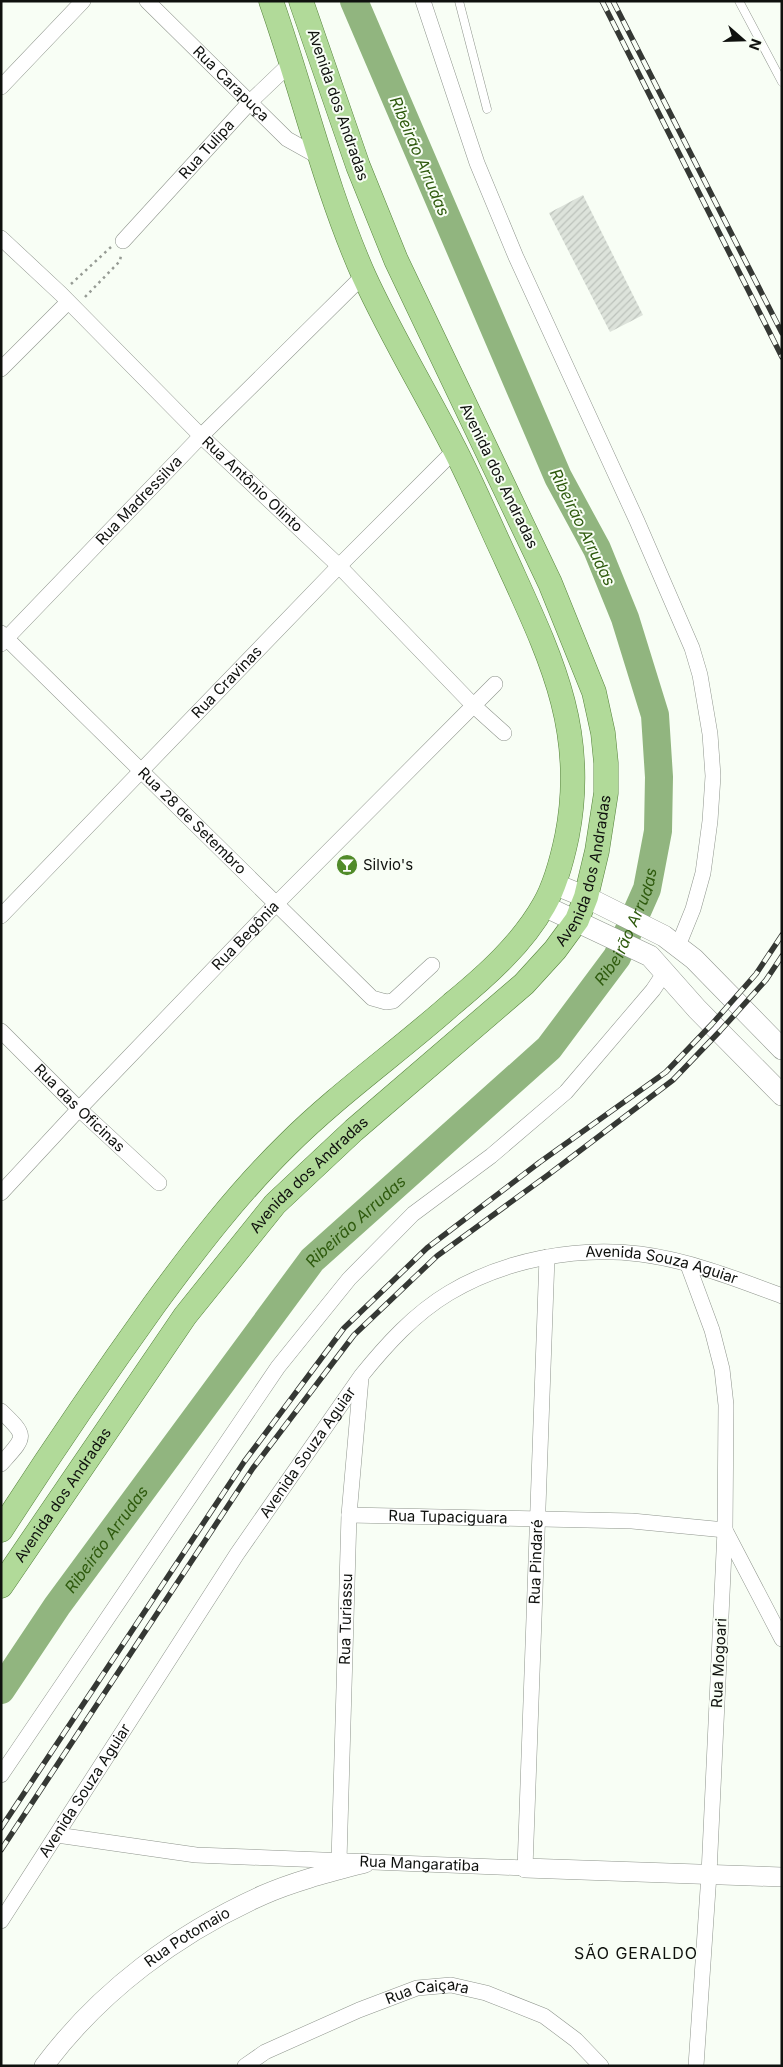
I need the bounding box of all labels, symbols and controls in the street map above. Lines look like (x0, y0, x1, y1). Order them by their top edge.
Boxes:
north arrow (718, 15, 768, 65)
street label: Avenida dos Andradas (304, 27, 373, 183)
text: N (746, 37, 765, 53)
street label: Rua Carapuça (189, 42, 274, 125)
water label: Ribeirão Arrudas (386, 93, 454, 219)
street label: Rua Tulipa (174, 116, 238, 183)
street label: Avenida dos Andradas (456, 400, 543, 551)
street label: Rua Antônio Olinto (198, 432, 307, 536)
street label: Rua Madressilva (91, 452, 186, 549)
water label: Ribeirão Arrudas (546, 465, 620, 589)
street label: Rua Cravinas (187, 642, 266, 722)
street label: Rua 28 de Setembro (134, 763, 251, 878)
street label: Avenida dos Andradas (551, 794, 615, 950)
bar icon: Silvio's (335, 853, 359, 877)
place label: Silvio's (363, 855, 413, 874)
water label: Ribeirão Arrudas (590, 866, 661, 989)
street label: Rua Begônia (208, 897, 283, 974)
street label: Rua das Oficinas (30, 1060, 129, 1156)
street label: Avenida dos Andradas (245, 1112, 372, 1237)
water label: Ribeirão Arrudas (301, 1171, 410, 1271)
street label: Avenida Souza Aguiar (585, 1242, 741, 1288)
street label: Avenida Souza Aguiar (255, 1383, 360, 1521)
street label: Avenida dos Andradas (10, 1424, 115, 1566)
water label: Ribeirão Arrudas (60, 1482, 152, 1597)
street label: Rua Tupaciguara (388, 1506, 508, 1527)
street label: Rua Pindaré (524, 1519, 547, 1605)
street label: Rua Turiassu (335, 1573, 356, 1665)
street label: Rua Mogoari (707, 1618, 730, 1708)
street label: Avenida Souza Aguiar (34, 1720, 135, 1861)
street label: Rua Mangaratiba (359, 1851, 480, 1875)
street label: Rua Potomaio (140, 1903, 233, 1971)
district label: SÃO GERALDO (574, 1943, 698, 1963)
street label: Rua Caiçara (382, 1975, 471, 2008)

